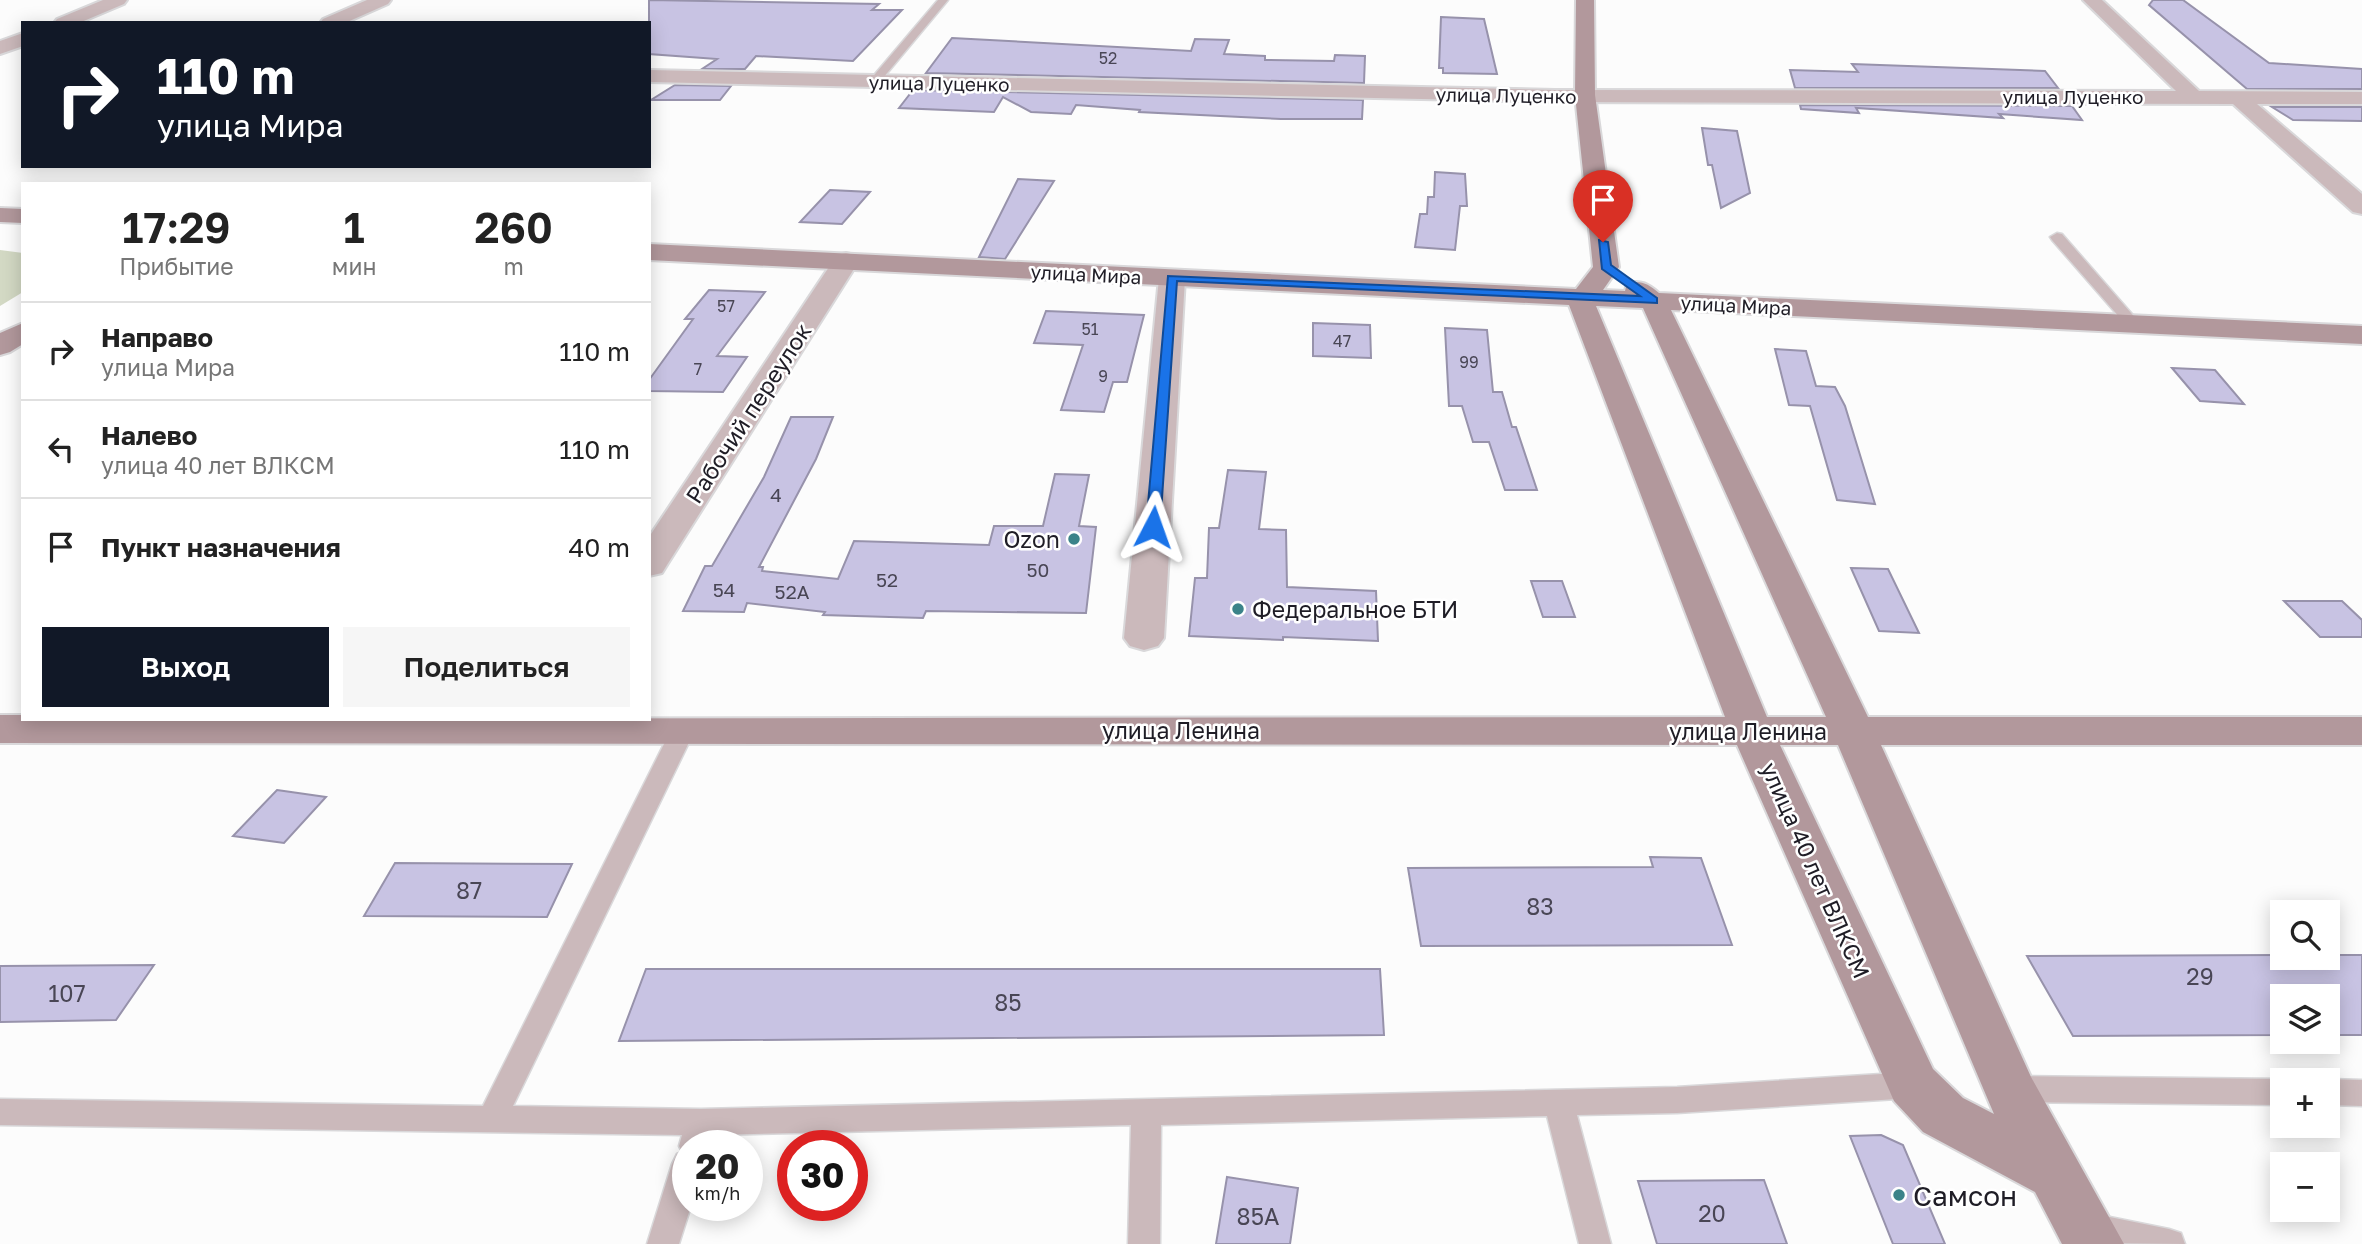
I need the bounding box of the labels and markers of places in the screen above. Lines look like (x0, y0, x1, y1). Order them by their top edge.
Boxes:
pin (1573, 170, 1633, 242)
place label: Ozon (1004, 525, 1060, 553)
marker: Ozon (1066, 531, 1082, 547)
place label: Федеральное БТИ (1252, 595, 1458, 623)
marker: Федеральное БТИ (1230, 601, 1246, 617)
place label: Самсон (1913, 1179, 2017, 1212)
marker: Самсон (1891, 1187, 1907, 1203)

